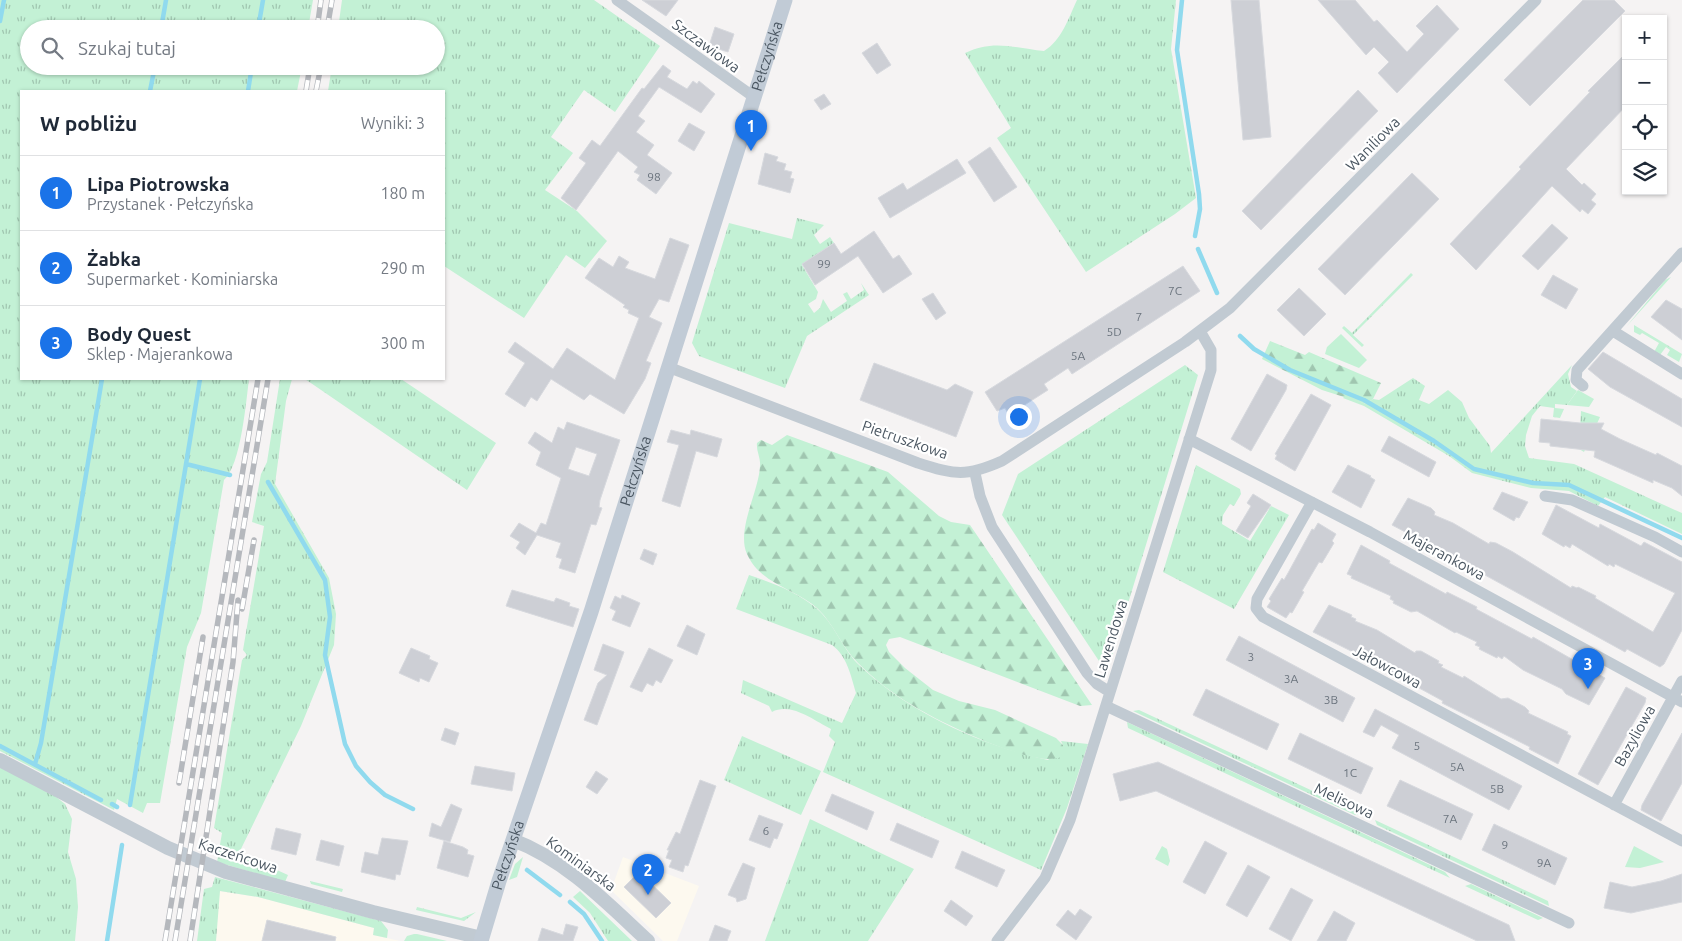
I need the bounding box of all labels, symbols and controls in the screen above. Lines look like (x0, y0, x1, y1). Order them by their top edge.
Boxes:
street label: Szczawiowa (669, 15, 743, 76)
map controls (1622, 15, 1667, 195)
button: + (1622, 15, 1667, 60)
street label: Pełczyńska (748, 19, 786, 93)
search box (20, 20, 445, 75)
icon: search (38, 34, 66, 62)
text: Szukaj tutaj (78, 37, 176, 59)
button: − (1622, 60, 1667, 105)
button: locate (1622, 105, 1667, 150)
pin: 1 (735, 110, 767, 151)
text: W pobliżu (40, 111, 137, 135)
street label: Waniliowa (1342, 113, 1403, 174)
text: Wyniki: 3 (361, 114, 425, 132)
button: layers (1622, 150, 1667, 195)
house number: 98 (647, 170, 661, 183)
text: Lipa Piotrowska (87, 173, 229, 195)
text: 1 (51, 184, 61, 202)
text: 180 m (380, 184, 425, 202)
text: Przystanek · Pełczyńska (87, 195, 254, 213)
text: Żabka (87, 248, 141, 270)
house number: 99 (817, 257, 831, 270)
text: 2 (51, 259, 61, 277)
text: 290 m (380, 259, 425, 277)
text: Supermarket · Kominiarska (87, 270, 278, 288)
house number: 7C (1168, 284, 1183, 297)
house number: 7 (1136, 310, 1142, 323)
text: Body Quest (87, 323, 191, 345)
house number: 5D (1106, 325, 1122, 338)
text: 3 (51, 334, 61, 352)
text: 300 m (380, 334, 425, 352)
text: Sklep · Majerankowa (87, 345, 233, 363)
house number: 5A (1071, 349, 1085, 362)
your location (1006, 404, 1032, 430)
street label: Pietruszkowa (860, 417, 950, 462)
street label: Pełczyńska (616, 434, 654, 508)
street label: Majerankowa (1401, 526, 1488, 583)
street label: Lawendowa (1091, 598, 1130, 680)
street label: Jałowcowa (1350, 642, 1424, 692)
pin: 3 (1572, 648, 1604, 689)
house number: 3 (1248, 650, 1254, 663)
house number: 3A (1284, 672, 1298, 685)
house number: 3B (1324, 693, 1338, 706)
street label: Bazyliowa (1611, 702, 1658, 769)
house number: 5 (1414, 739, 1420, 752)
house number: 5A (1450, 760, 1464, 773)
house number: 1C (1343, 766, 1358, 779)
street label: Melisowa (1312, 779, 1377, 822)
house number: 5B (1490, 782, 1504, 795)
house number: 7A (1443, 812, 1457, 825)
street label: Pełczyńska (488, 818, 527, 892)
house number: 6 (763, 824, 770, 837)
street label: Kominiarska (543, 833, 619, 894)
street label: Kaczeńcowa (196, 835, 280, 876)
house number: 9 (1502, 838, 1508, 851)
pin: 2 (632, 854, 664, 895)
house number: 9A (1537, 856, 1551, 869)

